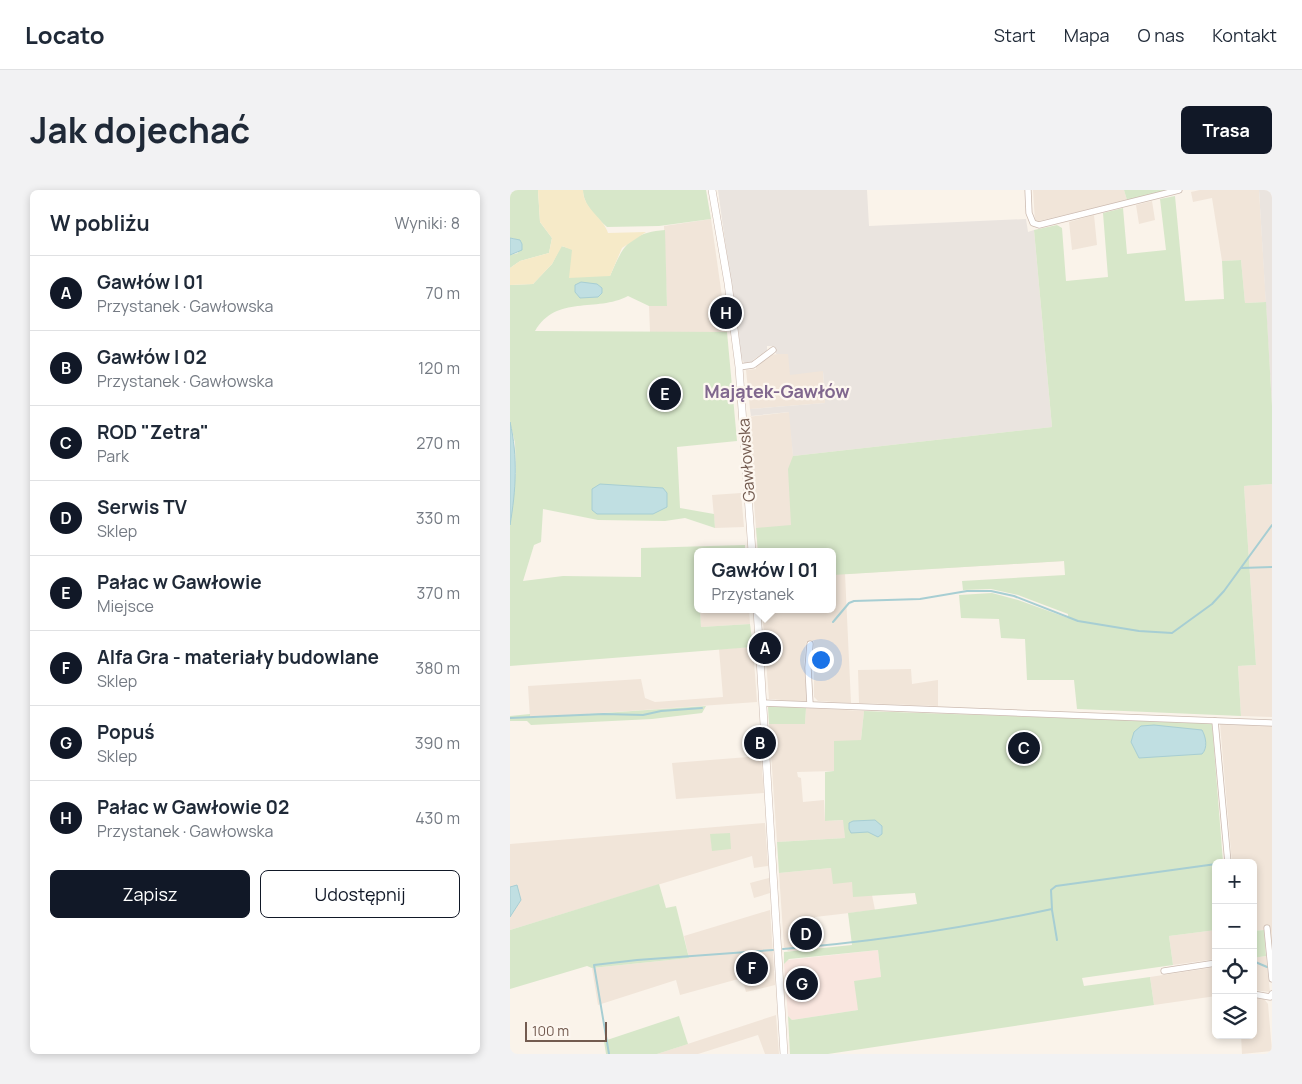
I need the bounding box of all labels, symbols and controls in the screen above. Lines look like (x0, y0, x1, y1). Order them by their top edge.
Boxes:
text: Locato (25, 18, 105, 51)
text: Start (994, 23, 1036, 47)
text: Mapa (1064, 23, 1110, 47)
text: O nas (1138, 23, 1184, 47)
text: Kontakt (1212, 23, 1277, 47)
text: Jak dojechać (30, 106, 250, 154)
button: Trasa (1181, 106, 1272, 154)
text: W pobliżu (50, 209, 150, 237)
text: Wyniki: 8 (394, 212, 460, 234)
text: Gawłów I 01 (97, 269, 204, 295)
text: A (61, 282, 71, 304)
text: 70 m (425, 282, 460, 304)
pin: H (710, 294, 742, 332)
text: Przystanek · Gawłowska (97, 295, 273, 317)
text: Gawłów I 02 (97, 344, 207, 370)
text: B (61, 357, 71, 379)
text: 120 m (418, 357, 460, 379)
text: Przystanek · Gawłowska (97, 370, 273, 392)
pin: E (649, 375, 681, 413)
district label: Majątek-Gawłów (704, 379, 850, 403)
street label: Gawłowska (732, 417, 760, 503)
text: ROD "Zetra" (97, 419, 209, 445)
text: C (60, 432, 72, 454)
text: 270 m (416, 432, 460, 454)
text: Park (97, 445, 129, 467)
text: Serwis TV (97, 494, 187, 520)
text: D (60, 507, 72, 529)
text: 330 m (416, 507, 460, 529)
text: Sklep (97, 520, 137, 542)
popup (694, 548, 836, 613)
text: Gawłów I 01 (712, 557, 818, 583)
text: Pałac w Gawłowie (97, 569, 262, 595)
text: E (61, 582, 71, 604)
text: 370 m (417, 582, 460, 604)
text: Przystanek (712, 583, 794, 605)
text: Miejsce (97, 595, 154, 617)
pin: A (749, 629, 781, 667)
text: Alfa Gra - materiały budowlane (97, 644, 379, 670)
your location (808, 647, 834, 673)
text: F (62, 657, 70, 679)
text: 380 m (415, 657, 460, 679)
text: Sklep (97, 670, 137, 692)
text: Popuś (97, 719, 155, 745)
pin: B (744, 724, 776, 762)
pin: C (1008, 729, 1040, 767)
text: G (60, 732, 72, 754)
text: 390 m (415, 732, 460, 754)
text: Sklep (97, 745, 137, 767)
text: Pałac w Gawłowie 02 (97, 794, 289, 820)
text: H (60, 807, 72, 829)
text: 430 m (415, 807, 460, 829)
text: Przystanek · Gawłowska (97, 820, 273, 842)
map controls (1212, 859, 1257, 1039)
button: + (1212, 859, 1257, 904)
button: Zapisz (50, 870, 250, 918)
button: Udostępnij (260, 870, 460, 918)
button: − (1212, 904, 1257, 949)
pin: D (790, 915, 822, 953)
pin: F (736, 949, 768, 987)
button: locate (1212, 949, 1257, 994)
pin: G (786, 965, 818, 1003)
button: layers (1212, 994, 1257, 1039)
scale bar (525, 1019, 608, 1042)
text: 100 m (532, 1021, 569, 1040)

